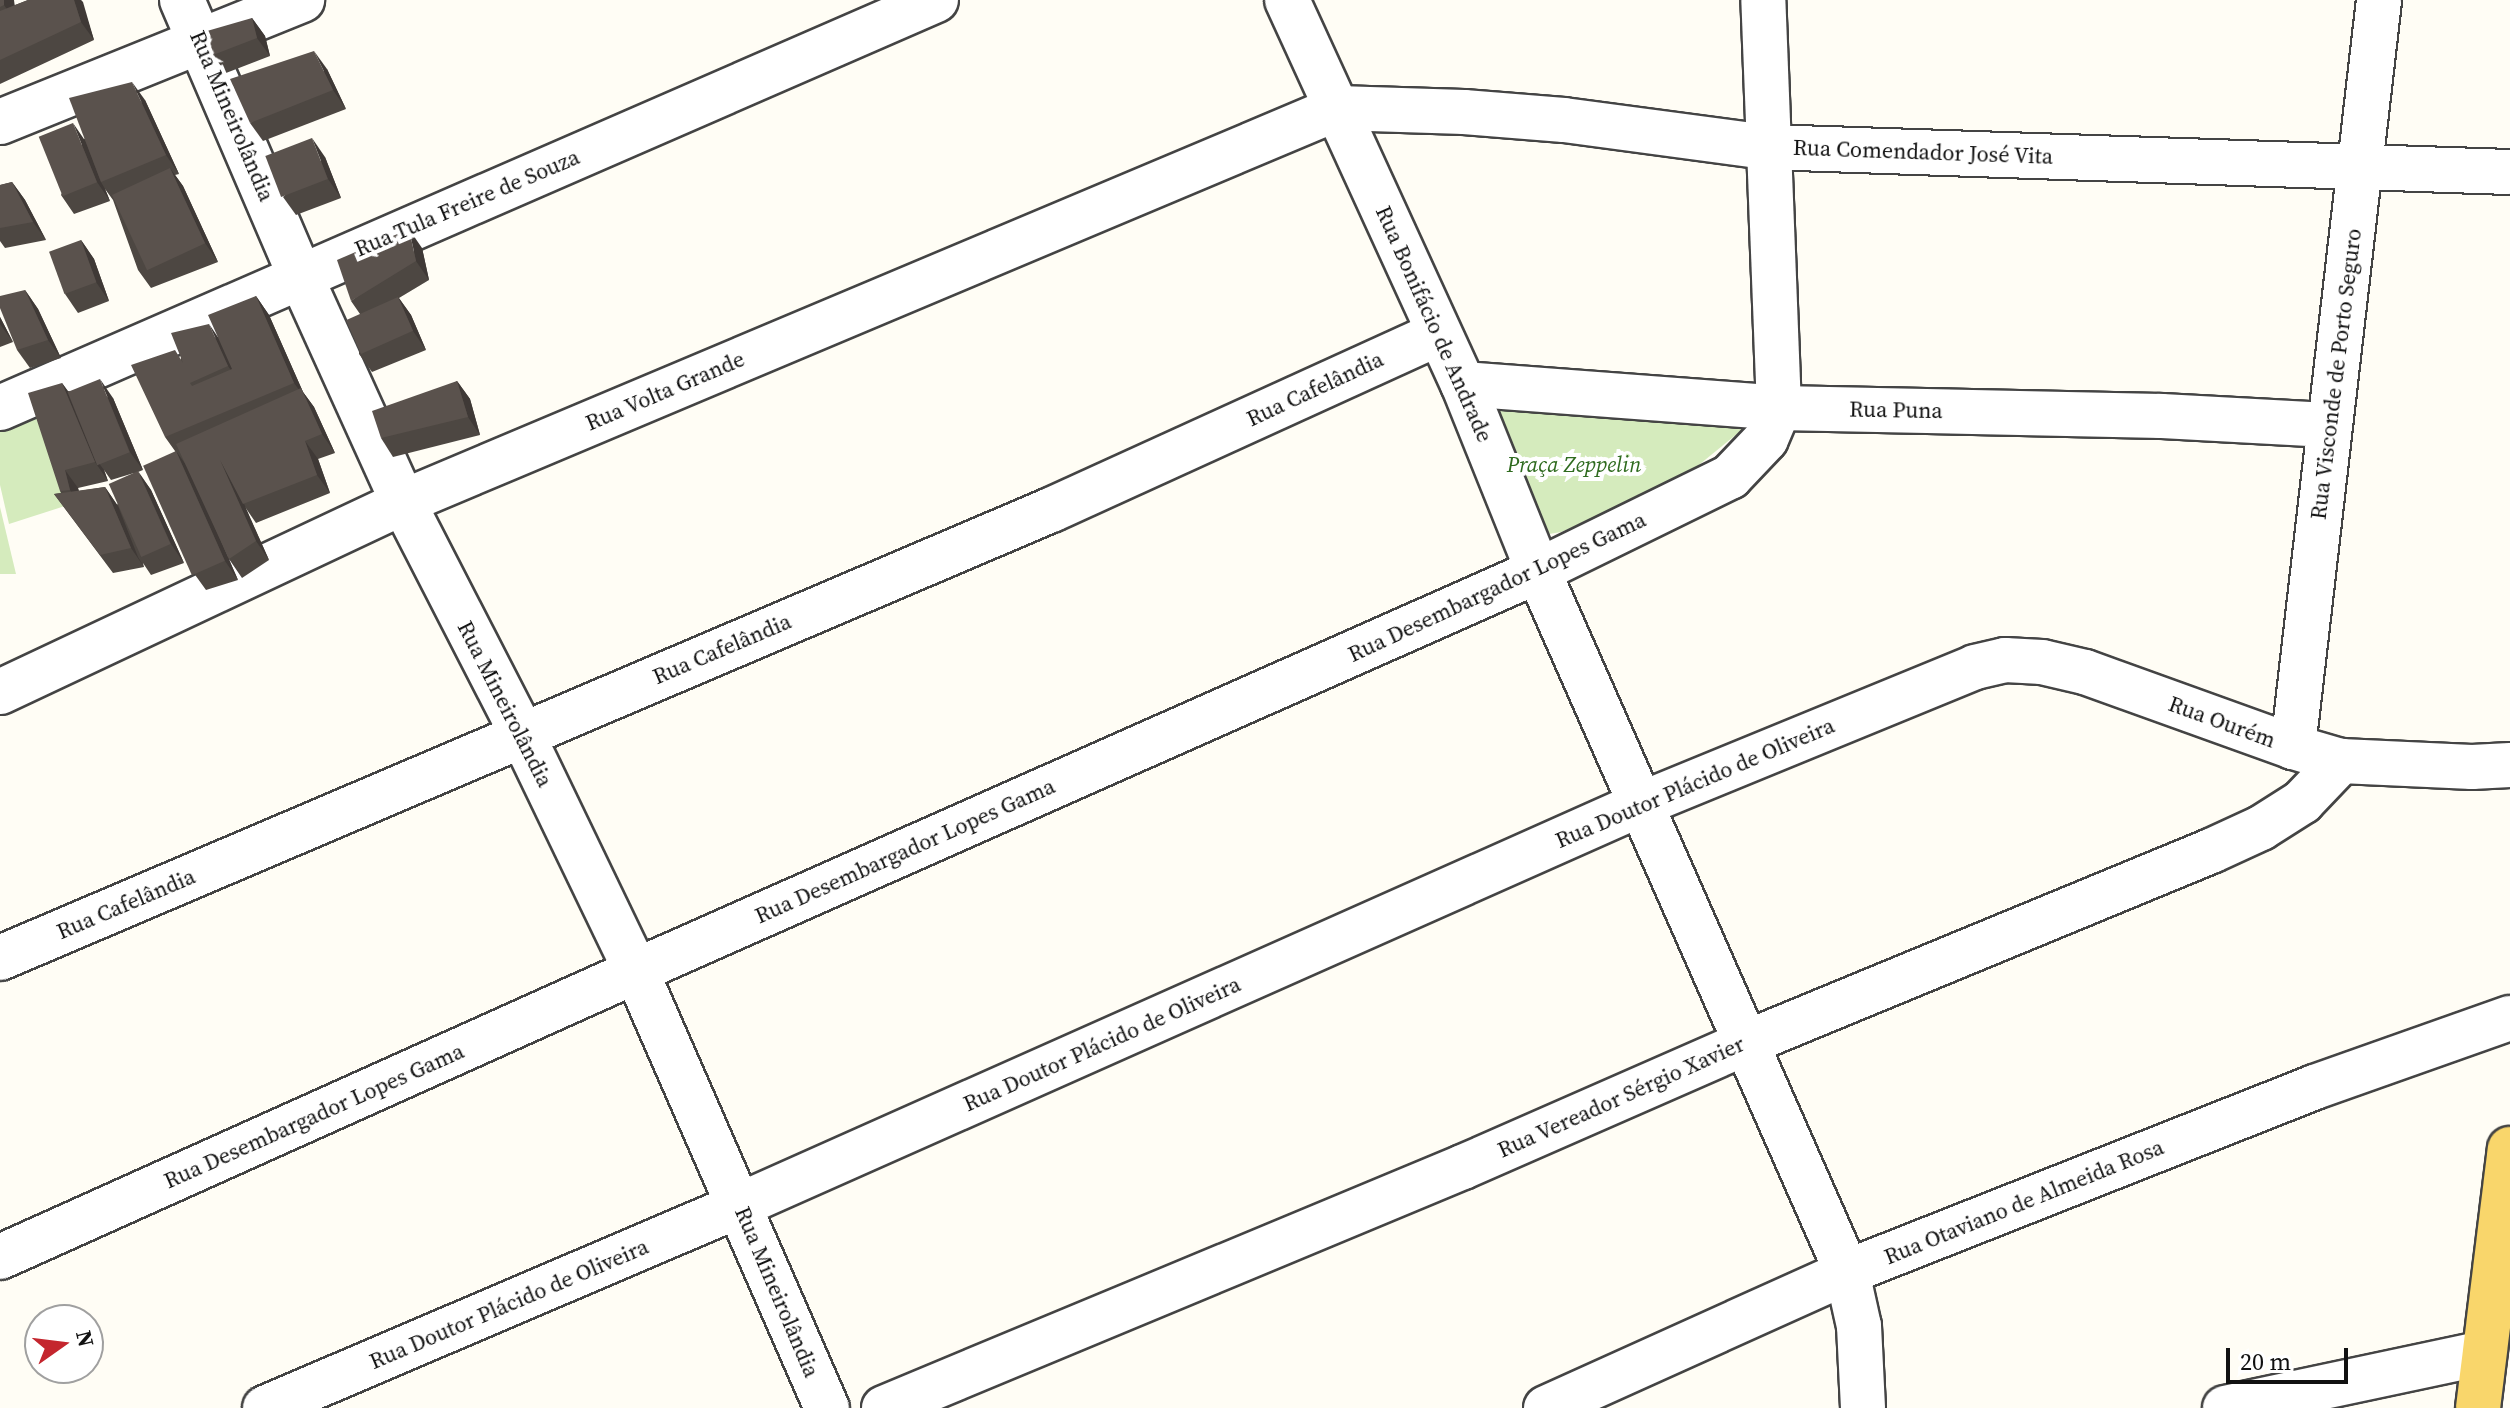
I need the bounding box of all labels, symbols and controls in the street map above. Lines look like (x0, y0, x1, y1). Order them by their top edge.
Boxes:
street label: Rua Mineirolândia (184, 27, 280, 205)
street label: Rua Comendador José Vita (1792, 134, 2054, 170)
street label: Rua Tula Freire de Souza (350, 144, 584, 262)
street label: Rua Bonifácio de Andrade (1370, 202, 1498, 446)
street label: Rua Visconde de Porto Seguro (2305, 227, 2367, 521)
street label: Rua Volta Grande (581, 346, 749, 436)
street label: Rua Cafelândia (1242, 346, 1388, 432)
street label: Rua Puna (1849, 396, 1943, 424)
park label: Praça Zeppelin (1507, 452, 1641, 478)
street label: Rua Desembargador Lopes Gama (1344, 506, 1650, 668)
street label: Rua Cafelândia (649, 608, 795, 690)
street label: Rua Mineirolândia (452, 617, 558, 791)
street label: Rua Ourém (2165, 690, 2279, 754)
street label: Rua Doutor Plácido de Oliveira (1552, 712, 1838, 854)
street label: Rua Desembargador Lopes Gama (751, 773, 1059, 929)
street label: Rua Cafelândia (53, 863, 199, 945)
street label: Rua Doutor Plácido de Oliveira (959, 971, 1245, 1117)
street label: Rua Vereador Sérgio Xavier (1493, 1030, 1749, 1164)
street label: Rua Desembargador Lopes Gama (160, 1038, 468, 1194)
street label: Rua Otaviano de Almeida Rosa (1880, 1134, 2168, 1270)
street label: Rua Mineirolândia (729, 1203, 825, 1381)
street label: Rua Doutor Plácido de Oliveira (366, 1233, 652, 1375)
north arrow (24, 1304, 104, 1384)
text: N (69, 1327, 102, 1350)
scale bar (2230, 1332, 2352, 1382)
text: 20 m (2240, 1345, 2291, 1378)

